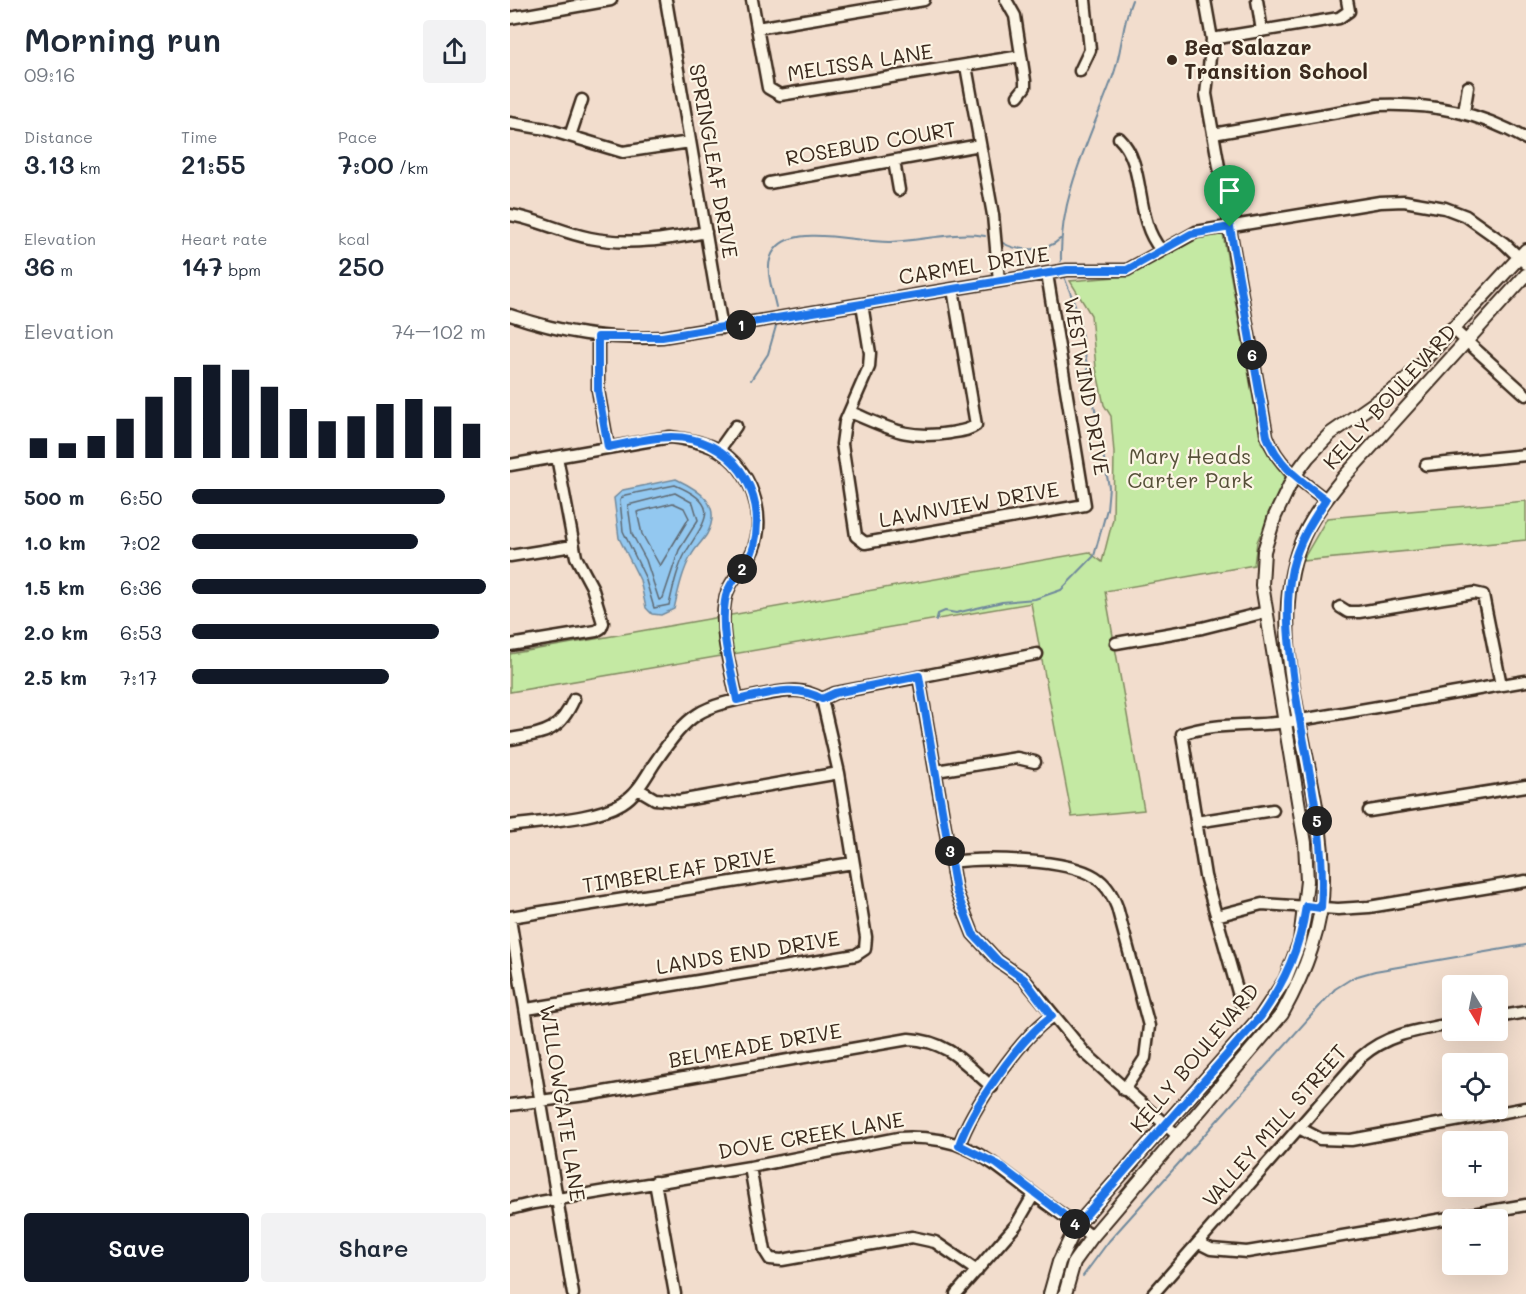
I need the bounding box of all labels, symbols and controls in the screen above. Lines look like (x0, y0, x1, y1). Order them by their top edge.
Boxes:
text: Morning run (24, 17, 221, 60)
button: share (423, 20, 486, 83)
place label: Bea Salazar Transition School (1184, 33, 1368, 84)
street label: MELISSA LANE (785, 37, 934, 86)
marker: Bea Salazar Transition School (1165, 53, 1179, 67)
text: 09:16 (24, 61, 75, 87)
street label: SPRINGLEAF DRIVE (684, 61, 745, 260)
street label: ROSEBUD COURT (783, 114, 958, 171)
text: Distance (24, 126, 93, 147)
text: Time (181, 126, 217, 147)
text: Pace (338, 126, 377, 147)
text: 3.13 (24, 147, 74, 181)
text: 21:55 (181, 147, 246, 181)
text: 7:00 (338, 147, 394, 181)
text: km (74, 157, 101, 178)
text: /km (394, 157, 428, 178)
pin (1204, 165, 1255, 227)
icon: arrive (1213, 174, 1246, 207)
text: Elevation (24, 228, 96, 249)
text: Heart rate (181, 228, 267, 249)
text: kcal (338, 228, 370, 249)
street label: CARMEL DRIVE (897, 239, 1051, 290)
text: 36 (24, 249, 55, 283)
text: 147 (181, 249, 223, 283)
text: 250 (338, 249, 384, 283)
text: m (55, 259, 73, 280)
text: bpm (223, 259, 261, 280)
street label: WESTWIND DRIVE (1058, 294, 1116, 477)
pin: 1 (726, 310, 756, 340)
text: 1 (737, 314, 745, 335)
text: Elevation (24, 318, 114, 344)
text: 74–102 m (392, 318, 486, 344)
street label: KELLY BOULEVARD (1316, 318, 1461, 474)
pin: 6 (1237, 340, 1267, 370)
text: 6 (1247, 344, 1257, 365)
park label: Mary Heads Carter Park (1127, 442, 1253, 493)
street label: LAWNVIEW DRIVE (877, 474, 1061, 533)
text: 500 m (24, 484, 84, 510)
text: 6:50 (120, 484, 162, 510)
text: 1.0 km (24, 529, 86, 555)
text: 7:02 (120, 529, 161, 555)
pin: 2 (727, 554, 757, 584)
text: 2 (738, 558, 746, 579)
text: 1.5 km (24, 574, 85, 600)
text: 6:36 (120, 574, 162, 600)
text: 2.0 km (24, 619, 88, 645)
text: 6:53 (120, 619, 162, 645)
text: 2.5 km (24, 664, 87, 690)
text: 7:17 (120, 664, 157, 690)
pin: 5 (1302, 806, 1332, 836)
text: 5 (1312, 810, 1322, 831)
pin: 3 (935, 836, 965, 866)
text: 3 (945, 840, 955, 861)
street label: TIMBERLEAF DRIVE (580, 841, 777, 898)
street label: LANDS END DRIVE (654, 924, 841, 979)
north arrow (1442, 975, 1508, 1041)
map controls (1442, 975, 1508, 1275)
street label: KELLY BOULEVARD (1123, 977, 1264, 1137)
street label: WILLOWGATE LANE (535, 1003, 592, 1203)
street label: BELMEADE DRIVE (666, 1016, 843, 1073)
street label: VALLEY MILL STREET (1196, 1038, 1352, 1212)
button: locate (1442, 1053, 1508, 1119)
street label: DOVE CREEK LANE (716, 1105, 906, 1164)
button: + (1442, 1131, 1508, 1197)
pin: 4 (1060, 1209, 1090, 1239)
button: − (1442, 1209, 1508, 1275)
button: Save (24, 1213, 249, 1282)
button: Share (261, 1213, 486, 1282)
text: 4 (1070, 1213, 1080, 1234)

